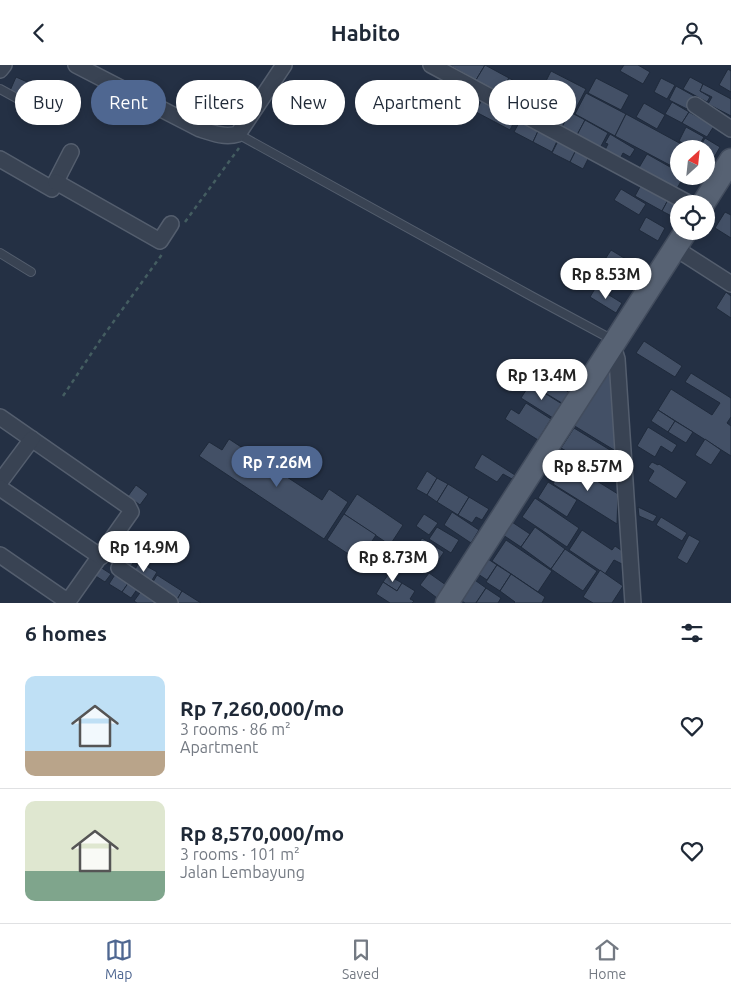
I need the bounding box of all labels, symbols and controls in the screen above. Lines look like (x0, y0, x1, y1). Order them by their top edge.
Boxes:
icon: back (25, 19, 53, 47)
icon: person (678, 19, 706, 47)
text: Habito (331, 20, 400, 45)
chip: Buy (15, 80, 81, 125)
chip: Rent (91, 80, 166, 125)
chip: Filters (176, 80, 262, 125)
chip: New (272, 80, 345, 125)
chip: Apartment (355, 80, 479, 125)
chip: House (489, 80, 576, 125)
north arrow (670, 140, 715, 185)
map controls (670, 140, 715, 240)
button: locate (670, 195, 715, 240)
pin: Rp 8.53M (554, 257, 658, 300)
text: Rp 8.53M (571, 265, 641, 283)
pin: Rp 13.4M (490, 359, 594, 401)
text: Rp 13.4M (507, 366, 577, 384)
pin: Rp 7.26M (225, 445, 329, 488)
pin: Rp 8.57M (536, 449, 640, 492)
text: Rp 7.26M (242, 453, 312, 471)
text: Rp 8.57M (553, 457, 623, 475)
pin: Rp 14.9M (92, 531, 196, 573)
text: Rp 14.9M (109, 538, 179, 556)
pin: Rp 8.73M (341, 541, 445, 583)
text: Rp 8.73M (358, 548, 428, 566)
icon: filters (678, 619, 706, 647)
text: 6 homes (25, 621, 107, 645)
icon: home (65, 696, 125, 756)
text: Rp 7,260,000/mo (180, 696, 344, 720)
icon: heart (678, 712, 706, 740)
text: 3 rooms · 86 m² (180, 720, 291, 738)
text: Apartment (180, 738, 258, 756)
icon: home (65, 821, 125, 881)
text: Rp 8,570,000/mo (180, 821, 344, 845)
icon: heart (678, 837, 706, 865)
text: 3 rooms · 101 m² (180, 845, 300, 863)
text: Jalan Lembayung (180, 863, 305, 881)
tab: Map (105, 936, 133, 982)
tab: Saved (342, 936, 379, 982)
tab: Home (589, 936, 626, 982)

